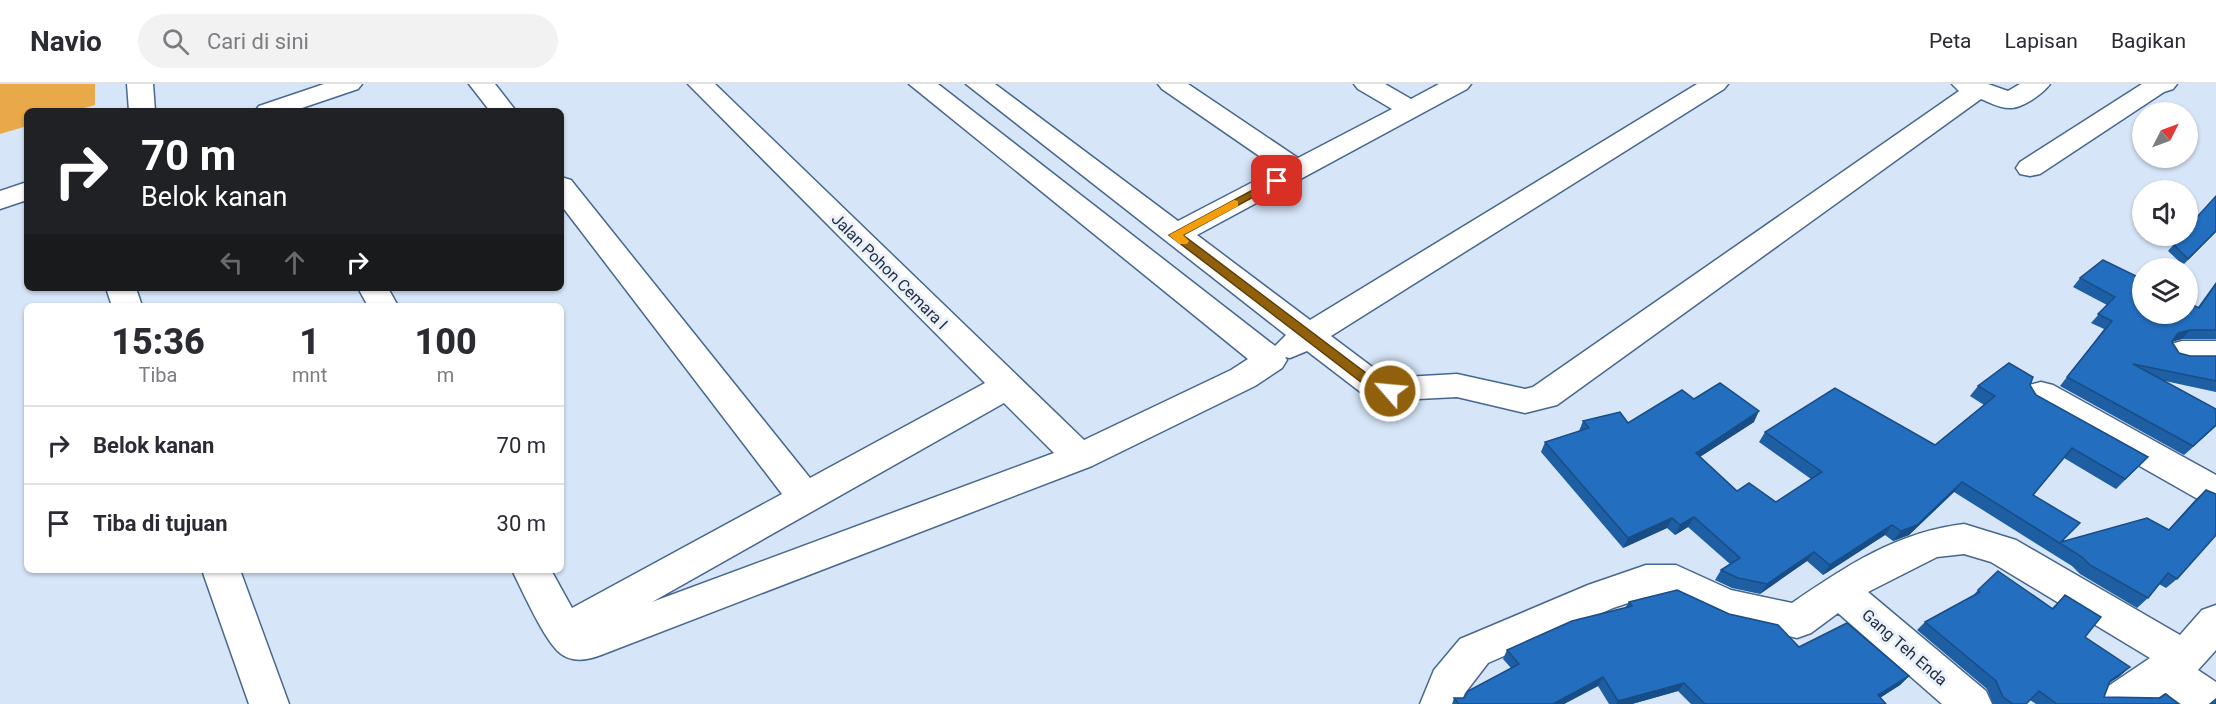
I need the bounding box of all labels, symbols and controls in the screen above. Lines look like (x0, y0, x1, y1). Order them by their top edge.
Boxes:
search box (138, 14, 558, 68)
text: Navio (30, 25, 102, 58)
icon: search (159, 25, 192, 58)
text: Cari di sini (207, 29, 309, 54)
text: Peta (1929, 29, 1971, 53)
text: Lapisan (2004, 29, 2078, 53)
text: Bagikan (2111, 29, 2186, 53)
north arrow (2132, 102, 2198, 168)
map controls (2132, 102, 2198, 324)
text: 70 m (141, 131, 236, 180)
icon: right (42, 132, 120, 210)
pin (1251, 155, 1302, 206)
icon: arrive (1260, 164, 1293, 197)
button: sound (2132, 180, 2198, 246)
text: Belok kanan (141, 181, 287, 213)
street label: Jalan Pohon Cemara I (828, 209, 952, 333)
icon: left (215, 246, 248, 279)
icon: ahead (278, 246, 311, 279)
icon: right (341, 246, 374, 279)
button: layers (2132, 258, 2198, 324)
text: 15:36 (111, 321, 205, 363)
text: 1 (299, 321, 320, 363)
text: 100 (414, 321, 477, 363)
position arrow (1358, 359, 1422, 423)
text: Tiba (139, 363, 177, 387)
text: mnt (292, 363, 327, 387)
text: m (437, 363, 454, 387)
icon: right (42, 429, 75, 462)
text: Belok kanan (93, 433, 214, 458)
text: 70 m (497, 433, 546, 458)
icon: arrive (42, 507, 75, 540)
text: Tiba di tujuan (93, 511, 228, 536)
text: 30 m (497, 511, 546, 536)
street label: Gang Teh Enda (1858, 605, 1951, 690)

